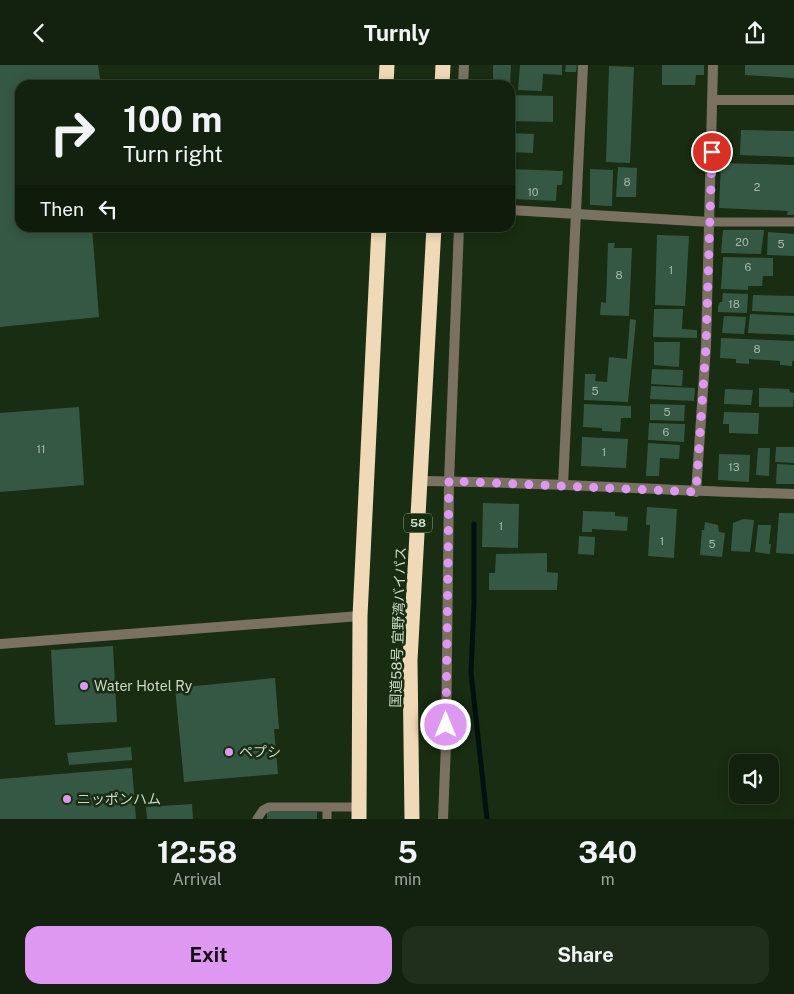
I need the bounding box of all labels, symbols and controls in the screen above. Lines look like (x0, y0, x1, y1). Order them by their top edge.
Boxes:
icon: back (25, 19, 53, 47)
icon: share (741, 19, 769, 47)
text: Turnly (364, 20, 430, 46)
text: 100 m (123, 99, 222, 140)
icon: right (40, 100, 105, 165)
pin (691, 131, 733, 173)
icon: arrive (698, 138, 726, 166)
text: Turn right (123, 141, 223, 167)
house number: 8 (623, 176, 631, 188)
house number: 2 (754, 181, 761, 193)
house number: 10 (527, 186, 539, 198)
icon: left (94, 195, 122, 223)
text: Then (40, 198, 84, 220)
house number: 20 (735, 236, 749, 248)
house number: 5 (777, 238, 785, 250)
house number: 6 (745, 261, 752, 273)
house number: 1 (669, 264, 673, 276)
house number: 8 (615, 269, 623, 281)
house number: 18 (728, 298, 740, 310)
house number: 8 (753, 343, 761, 355)
house number: 5 (591, 385, 599, 397)
house number: 5 (663, 406, 671, 418)
house number: 6 (663, 426, 670, 438)
house number: 11 (37, 443, 45, 455)
house number: 1 (602, 446, 606, 458)
house number: 13 (728, 461, 740, 473)
road number: 58 (404, 513, 432, 533)
house number: 1 (499, 520, 503, 532)
house number: 1 (660, 535, 664, 547)
house number: 5 (708, 538, 716, 550)
street label: 国道58号 宜野湾バイパス (387, 546, 409, 708)
place label: Water Hotel Ry (94, 678, 193, 694)
marker: Water Hotel Ry (78, 680, 90, 692)
position arrow (419, 698, 471, 750)
place label: ペプシ (239, 744, 281, 760)
marker: ペプシ (223, 746, 235, 758)
map controls (729, 754, 779, 804)
button: sound (729, 754, 779, 804)
place label: ニッポンハム (77, 791, 161, 807)
marker: ニッポンハム (61, 793, 73, 805)
text: 12:58 (157, 834, 237, 870)
text: 5 (398, 834, 418, 870)
text: 340 (578, 834, 637, 870)
text: Arrival (172, 870, 222, 889)
text: min (394, 870, 421, 889)
text: m (601, 870, 615, 889)
button: Exit (25, 926, 392, 984)
button: Share (402, 926, 769, 984)

